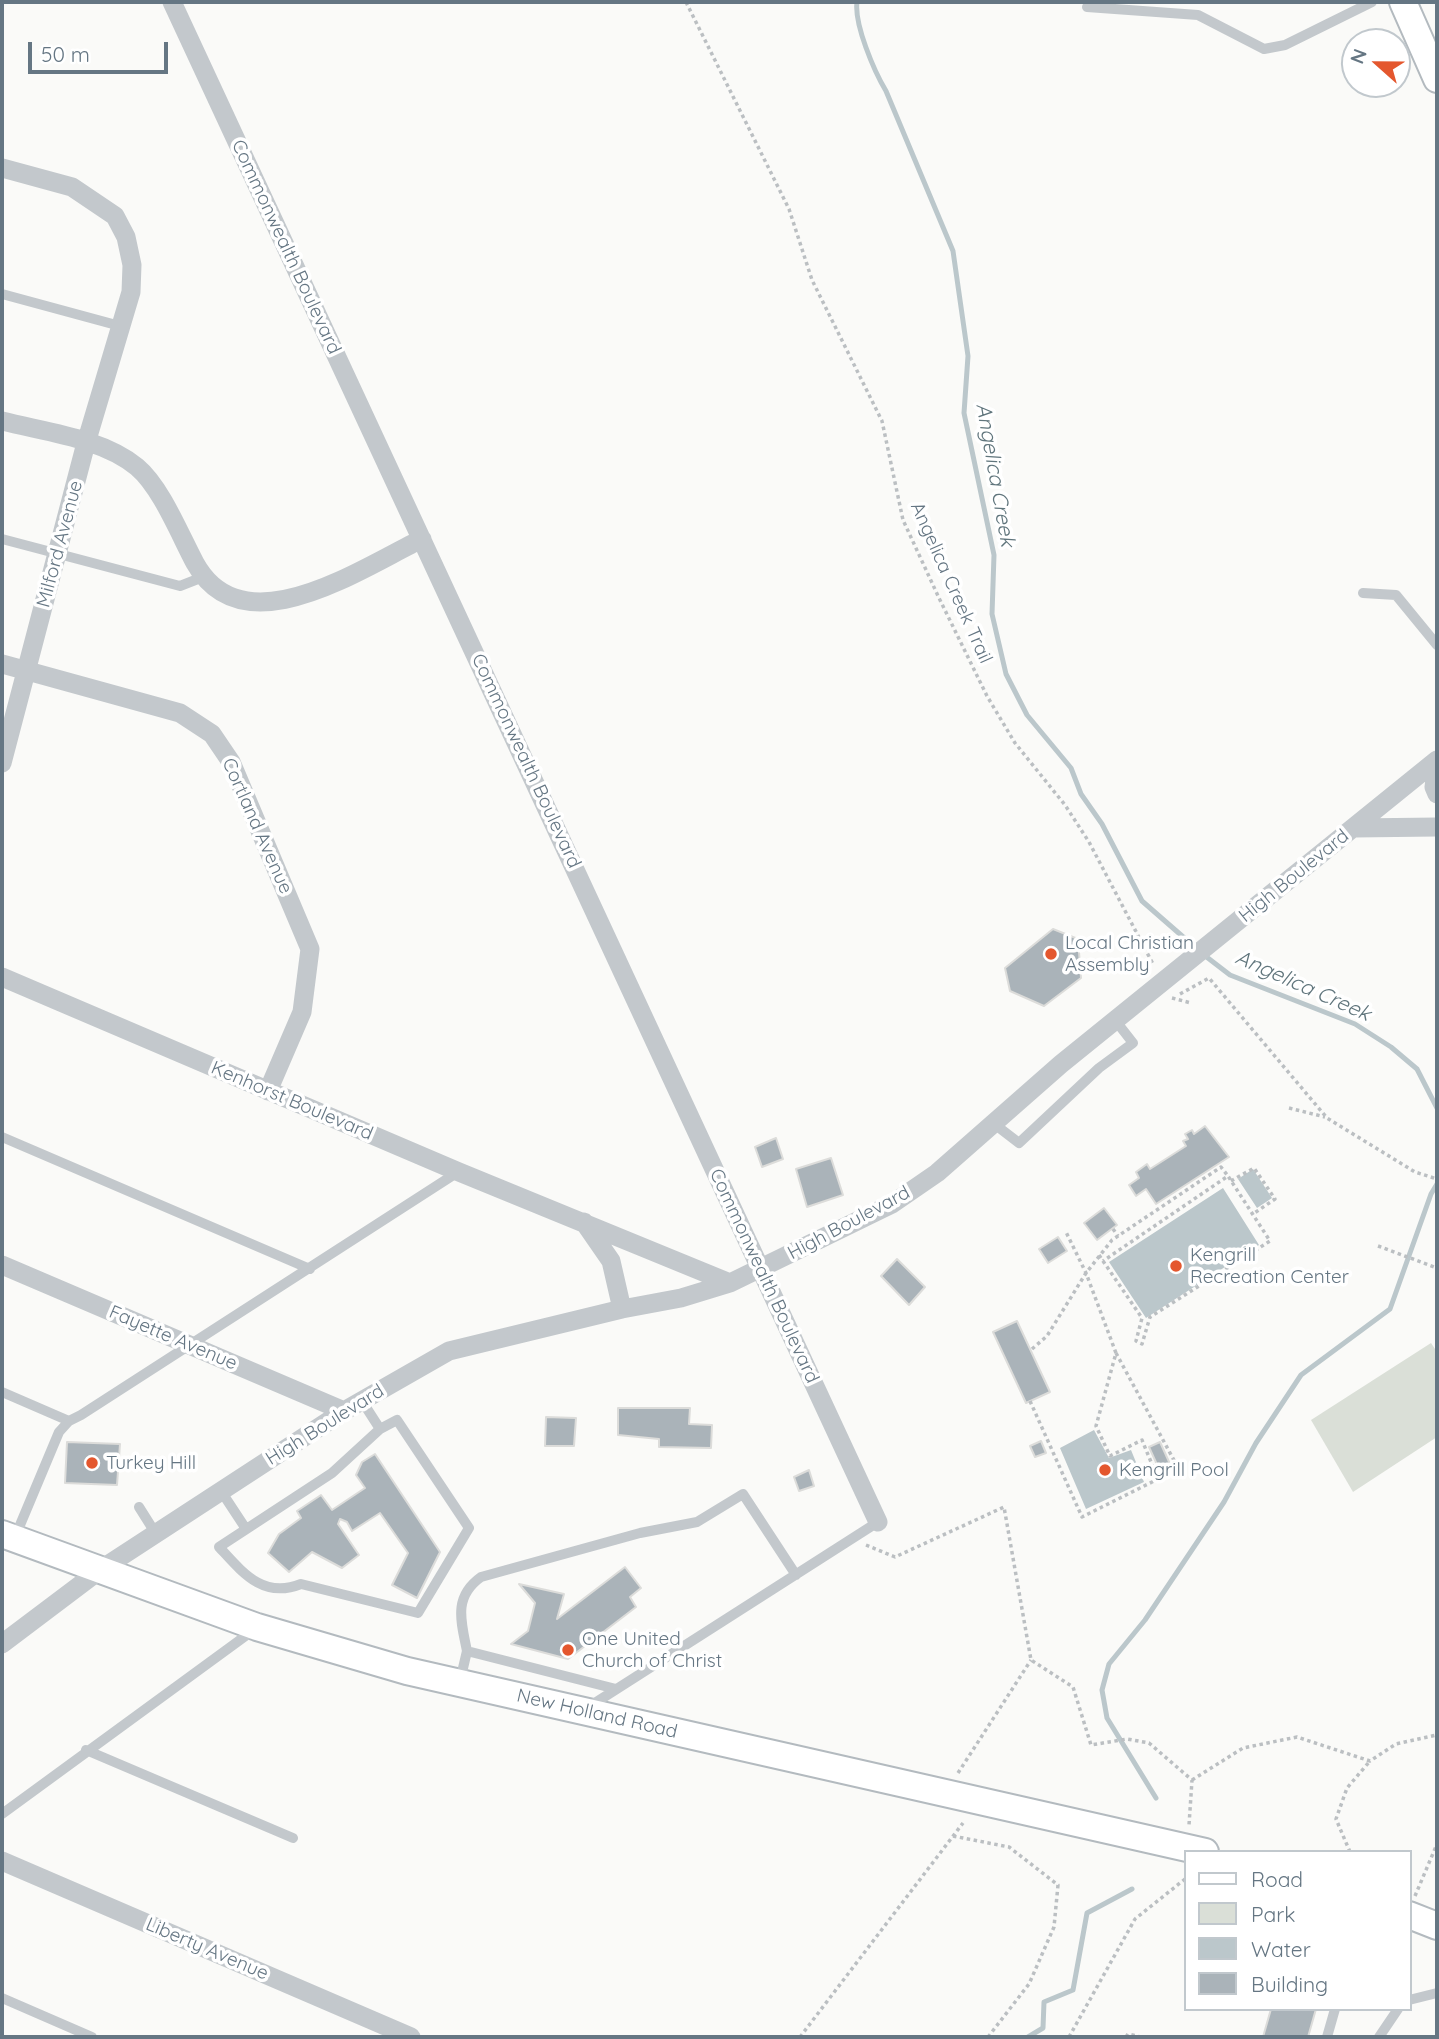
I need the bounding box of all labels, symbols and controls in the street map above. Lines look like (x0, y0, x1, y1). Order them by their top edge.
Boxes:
scale bar (32, 28, 172, 72)
north arrow (1341, 28, 1411, 98)
text: 50 m (41, 41, 90, 67)
text: N (1345, 45, 1372, 67)
street label: Commonwealth Boulevard (226, 136, 346, 358)
water label: Angelica Creek (970, 401, 1020, 549)
street label: Milford Avenue (32, 478, 88, 610)
street label: Angelica Creek Trail (905, 499, 997, 667)
street label: Commonwealth Boulevard (466, 650, 586, 872)
street label: Cortland Avenue (217, 755, 297, 897)
street label: High Boulevard (1234, 825, 1354, 927)
place label: Local Christian Assembly (1065, 932, 1194, 976)
water label: Angelica Creek (1232, 945, 1374, 1027)
marker: Local Christian Assembly (1043, 946, 1059, 962)
street label: Kenhorst Boulevard (208, 1057, 376, 1145)
street label: Commonwealth Boulevard (704, 1165, 824, 1387)
street label: High Boulevard (784, 1181, 914, 1265)
place label: Kengrill Recreation Center (1190, 1244, 1349, 1288)
marker: Kengrill Recreation Center (1168, 1258, 1184, 1274)
street label: Fayette Avenue (105, 1301, 241, 1375)
street label: High Boulevard (262, 1380, 388, 1470)
place label: Turkey Hill (106, 1452, 196, 1474)
marker: Turkey Hill (84, 1455, 100, 1471)
place label: Kengrill Pool (1119, 1459, 1229, 1481)
marker: Kengrill Pool (1097, 1462, 1113, 1478)
place label: One United Church of Christ (582, 1628, 722, 1672)
marker: One United Church of Christ (560, 1642, 576, 1658)
street label: New Holland Road (514, 1684, 680, 1744)
legend (1184, 1850, 1411, 2011)
text: Road (1251, 1866, 1303, 1892)
text: Park (1251, 1901, 1295, 1927)
street label: Liberty Avenue (142, 1913, 272, 1985)
text: Water (1251, 1936, 1311, 1962)
text: Building (1251, 1971, 1328, 1997)

